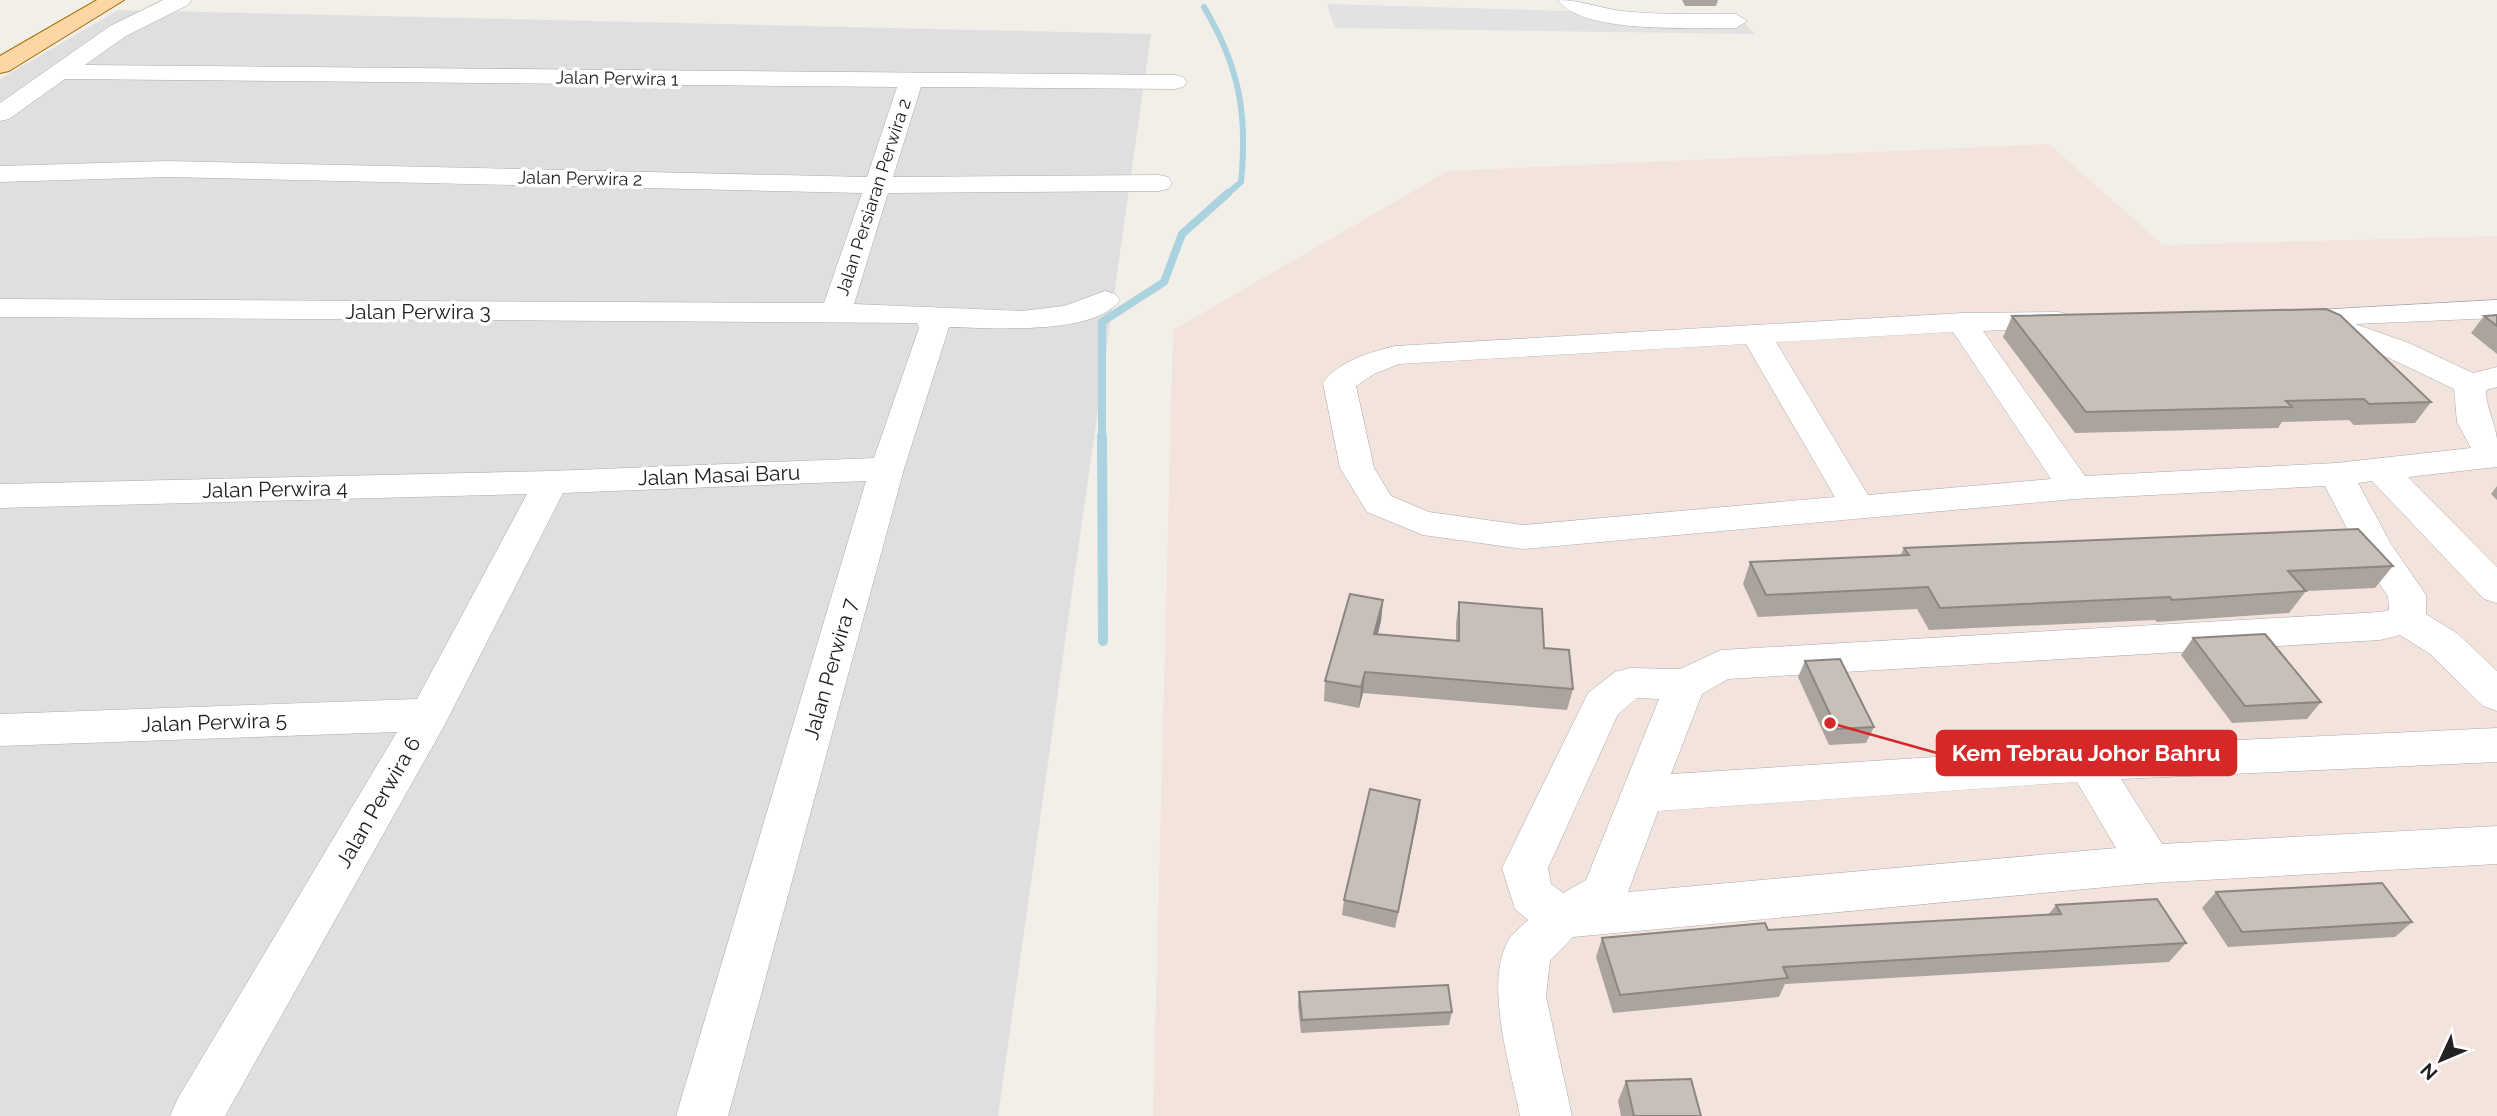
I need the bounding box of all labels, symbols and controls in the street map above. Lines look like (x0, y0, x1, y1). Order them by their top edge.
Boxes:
street label: Jalan Perwira 1 (555, 66, 679, 90)
street label: Jalan Persiaran Perwira 2 (831, 96, 915, 298)
street label: Jalan Perwira 2 (518, 166, 642, 190)
street label: Jalan Perwira 3 (345, 299, 491, 324)
street label: Jalan Masai Baru (637, 460, 801, 490)
street label: Jalan Perwira 4 (202, 475, 348, 503)
street label: Jalan Perwira 7 (798, 595, 862, 742)
street label: Jalan Perwira 5 (141, 707, 287, 737)
callout: Kem Tebrau Johor Bahru (1937, 731, 2236, 775)
street label: Jalan Perwira 6 (330, 732, 426, 872)
text: Kem Tebrau Johor Bahru (1952, 739, 2220, 766)
north arrow (2406, 1025, 2476, 1095)
text: N (2416, 1059, 2442, 1085)

